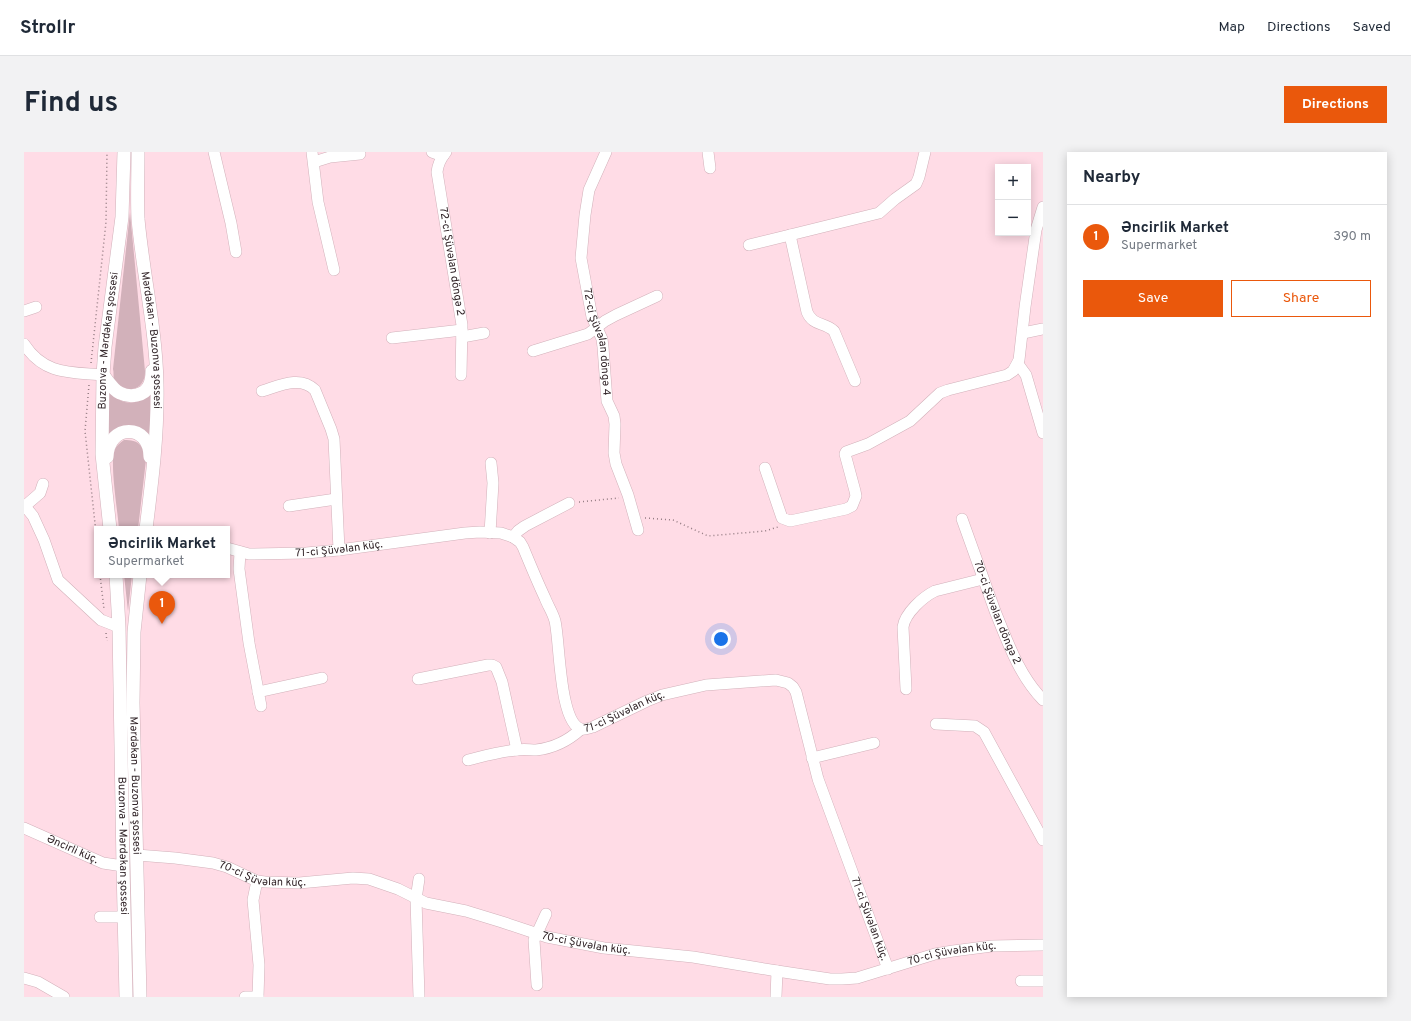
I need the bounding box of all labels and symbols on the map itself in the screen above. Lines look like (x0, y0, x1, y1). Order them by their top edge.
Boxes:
street label: 72-ci Şüvəlan döngə 2 (436, 206, 467, 317)
street label: Mərdəkan - Buzonva şossesi (138, 270, 164, 409)
street label: Buzonva - Mərdəkan şossesi (96, 271, 122, 410)
street label: 72-ci Şüvəlan döngə 4 (580, 287, 614, 396)
street label: 71-ci Şüvəlan küç. (295, 537, 384, 560)
street label: 70-ci Şüvəlan döngə 2 (970, 559, 1024, 667)
pin: 1 (149, 591, 175, 624)
your location (711, 629, 731, 649)
street label: 71-ci Şüvəlan küç. (582, 688, 666, 736)
street label: Mərdəkan - Buzonva şossesi (126, 716, 144, 855)
street label: Buzonva - Mərdəkan şossesi (115, 777, 131, 915)
street label: Əncirli küç. (44, 832, 101, 867)
street label: 70-ci Şüvəlan küç. (217, 858, 306, 890)
street label: 71-ci Şüvəlan küç. (848, 875, 891, 963)
street label: 70-ci Şüvəlan küç. (540, 929, 631, 958)
street label: 70-ci Şüvəlan küç. (906, 939, 996, 969)

